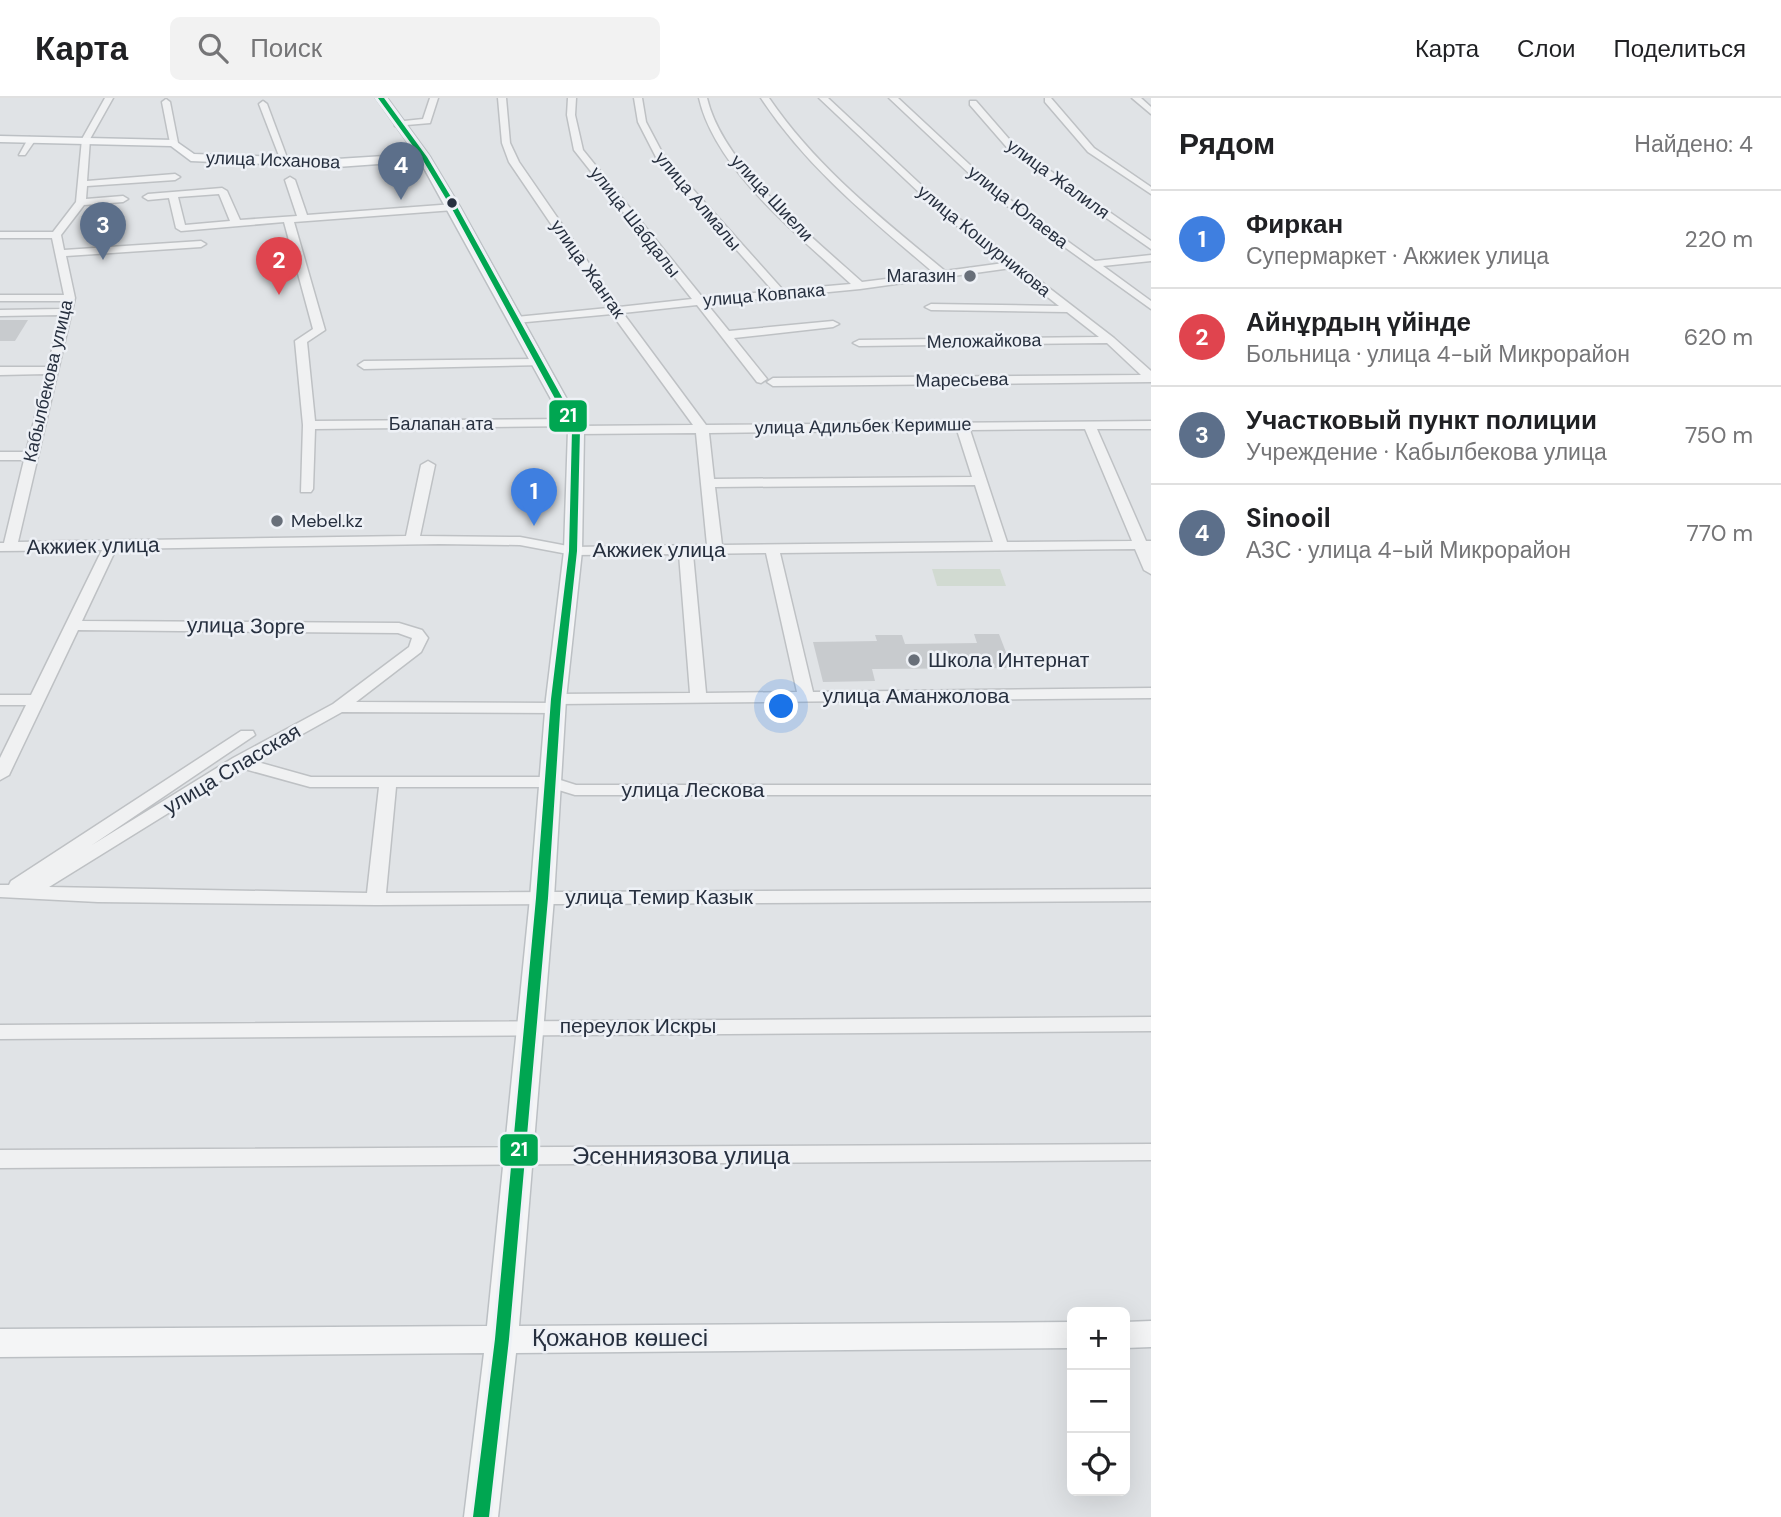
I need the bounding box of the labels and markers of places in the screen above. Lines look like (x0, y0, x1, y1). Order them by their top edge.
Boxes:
pin: 4 (378, 142, 424, 200)
unlabelled marker (445, 196, 459, 210)
pin: 3 (80, 202, 126, 260)
pin: 2 (256, 237, 302, 295)
place label: Магазин (887, 264, 956, 288)
marker: Магазин (962, 268, 978, 284)
pin: 1 (511, 468, 557, 526)
place label: Mebel.kz (291, 509, 363, 533)
marker: Mebel.kz (269, 513, 285, 529)
place label: Школа Интернат (928, 646, 1090, 674)
marker: Школа Интернат (906, 652, 922, 668)

